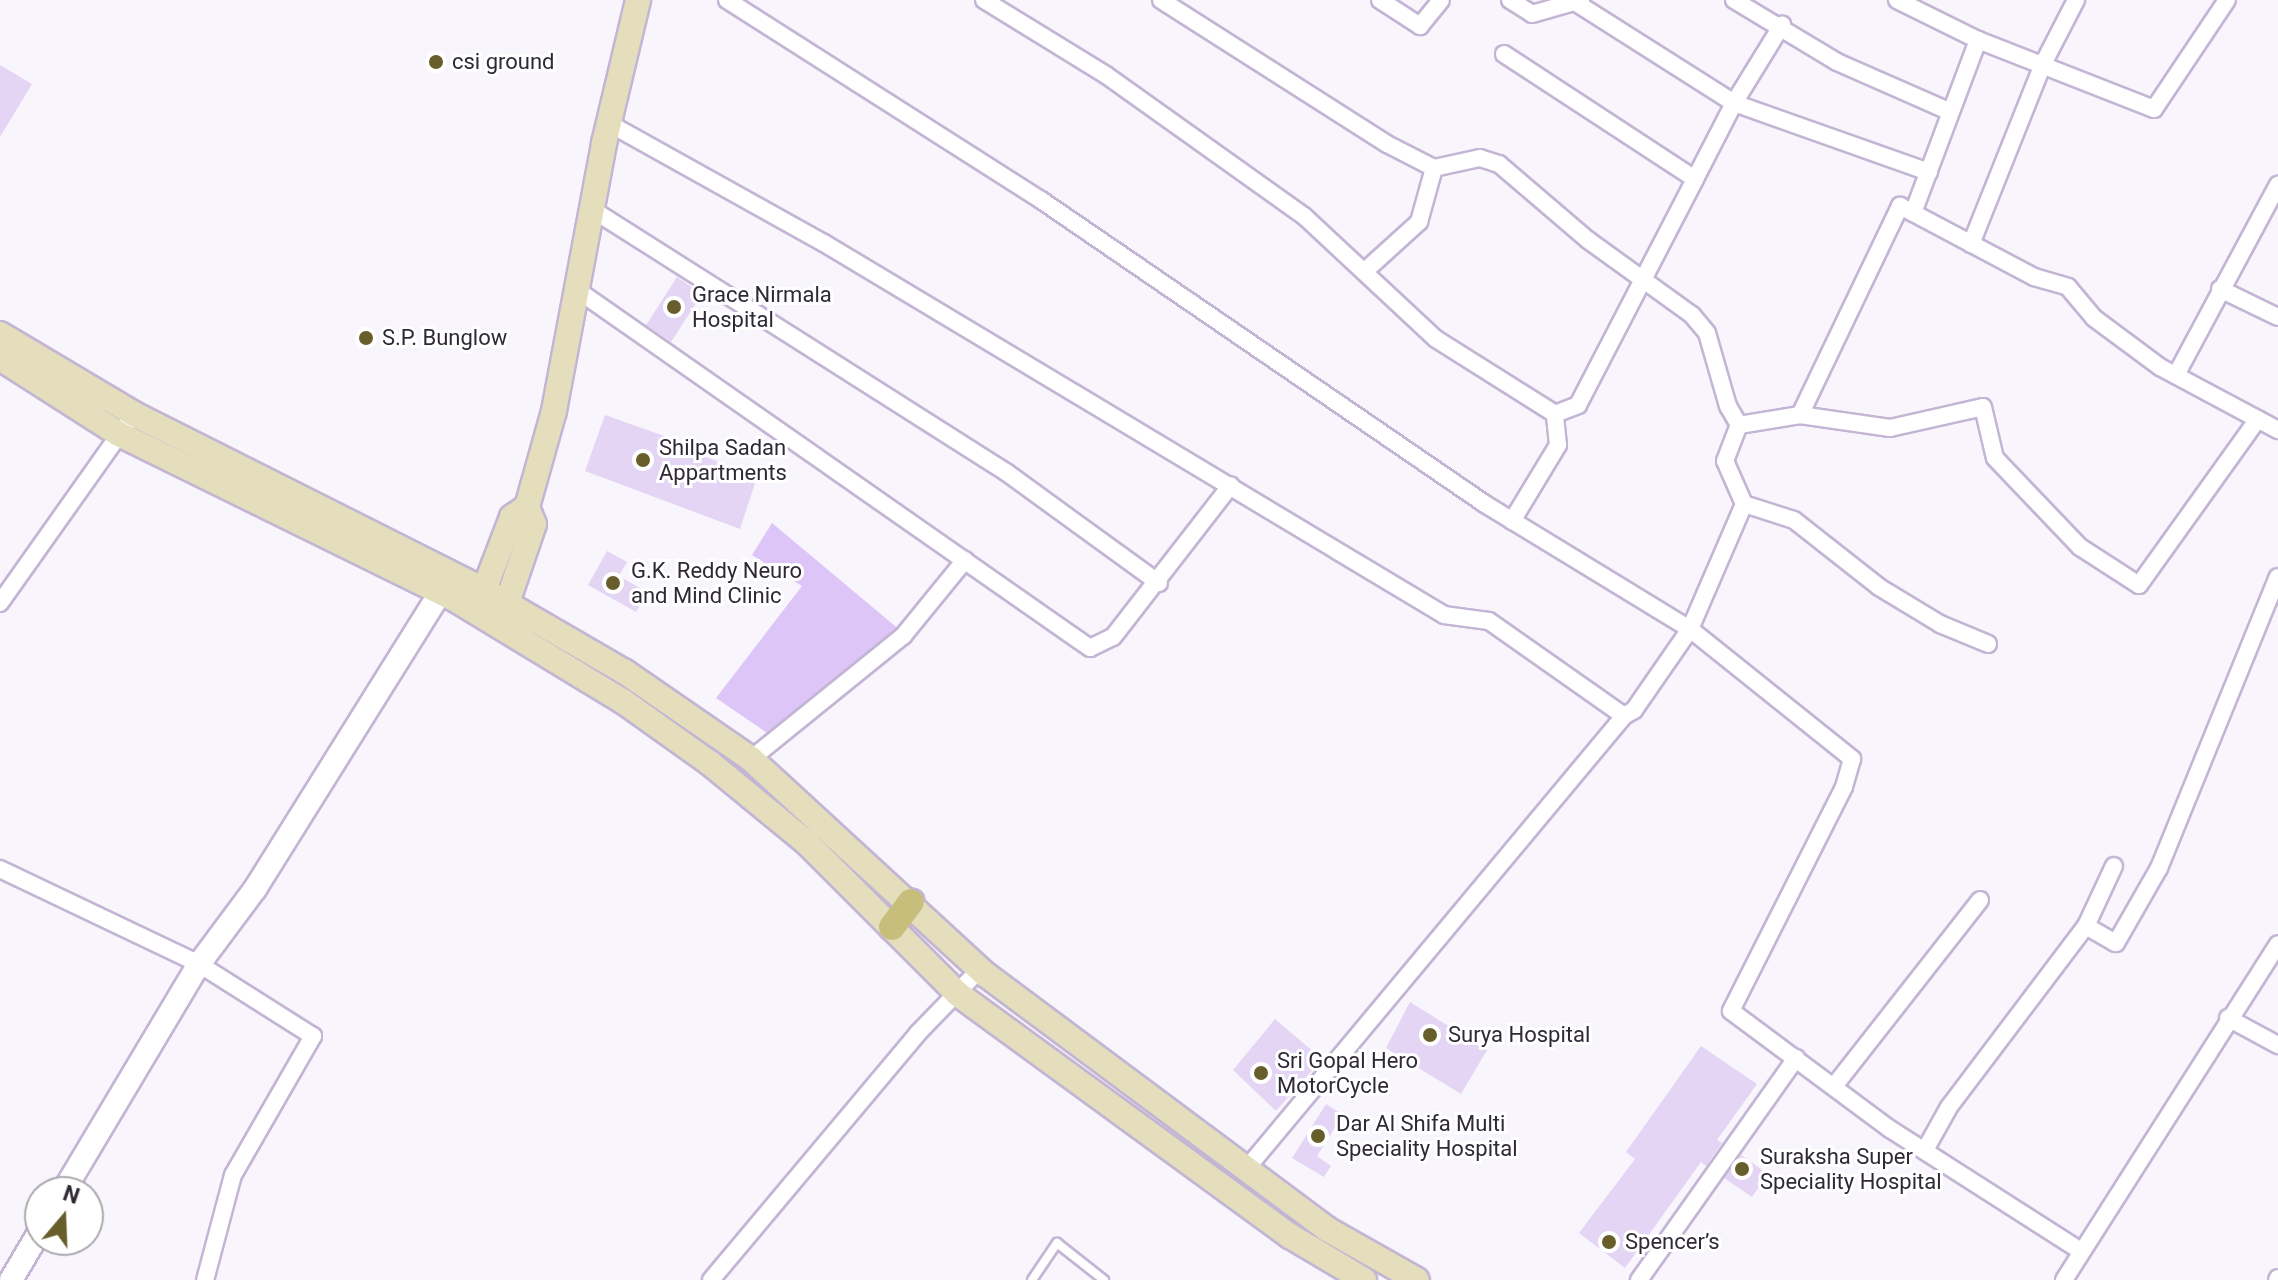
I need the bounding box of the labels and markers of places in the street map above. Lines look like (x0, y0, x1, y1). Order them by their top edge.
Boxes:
place label: csi ground (452, 49, 555, 75)
marker: csi ground (427, 53, 445, 71)
place label: Grace Nirmala Hospital (692, 281, 832, 332)
marker: Grace Nirmala Hospital (663, 296, 685, 318)
place label: S.P. Bunglow (382, 325, 507, 351)
marker: S.P. Bunglow (357, 329, 375, 347)
place label: Shilpa Sadan Appartments (659, 434, 787, 486)
marker: Shilpa Sadan Appartments (634, 451, 652, 469)
place label: G.K. Reddy Neuro and Mind Clinic (631, 557, 802, 608)
marker: G.K. Reddy Neuro and Mind Clinic (602, 572, 624, 594)
place label: Surya Hospital (1448, 1022, 1590, 1048)
marker: Surya Hospital (1419, 1024, 1441, 1046)
place label: Sri Gopal Hero MotorCycle (1277, 1047, 1418, 1098)
marker: Sri Gopal Hero MotorCycle (1252, 1064, 1270, 1082)
place label: Dar Al Shifa Multi Speciality Hospital (1336, 1110, 1517, 1162)
marker: Dar Al Shifa Multi Speciality Hospital (1307, 1125, 1329, 1147)
place label: Suraksha Super Speciality Hospital (1760, 1143, 1941, 1194)
marker: Suraksha Super Speciality Hospital (1731, 1158, 1753, 1180)
place label: Spencer’s (1625, 1229, 1720, 1255)
marker: Spencer’s (1600, 1233, 1618, 1251)

